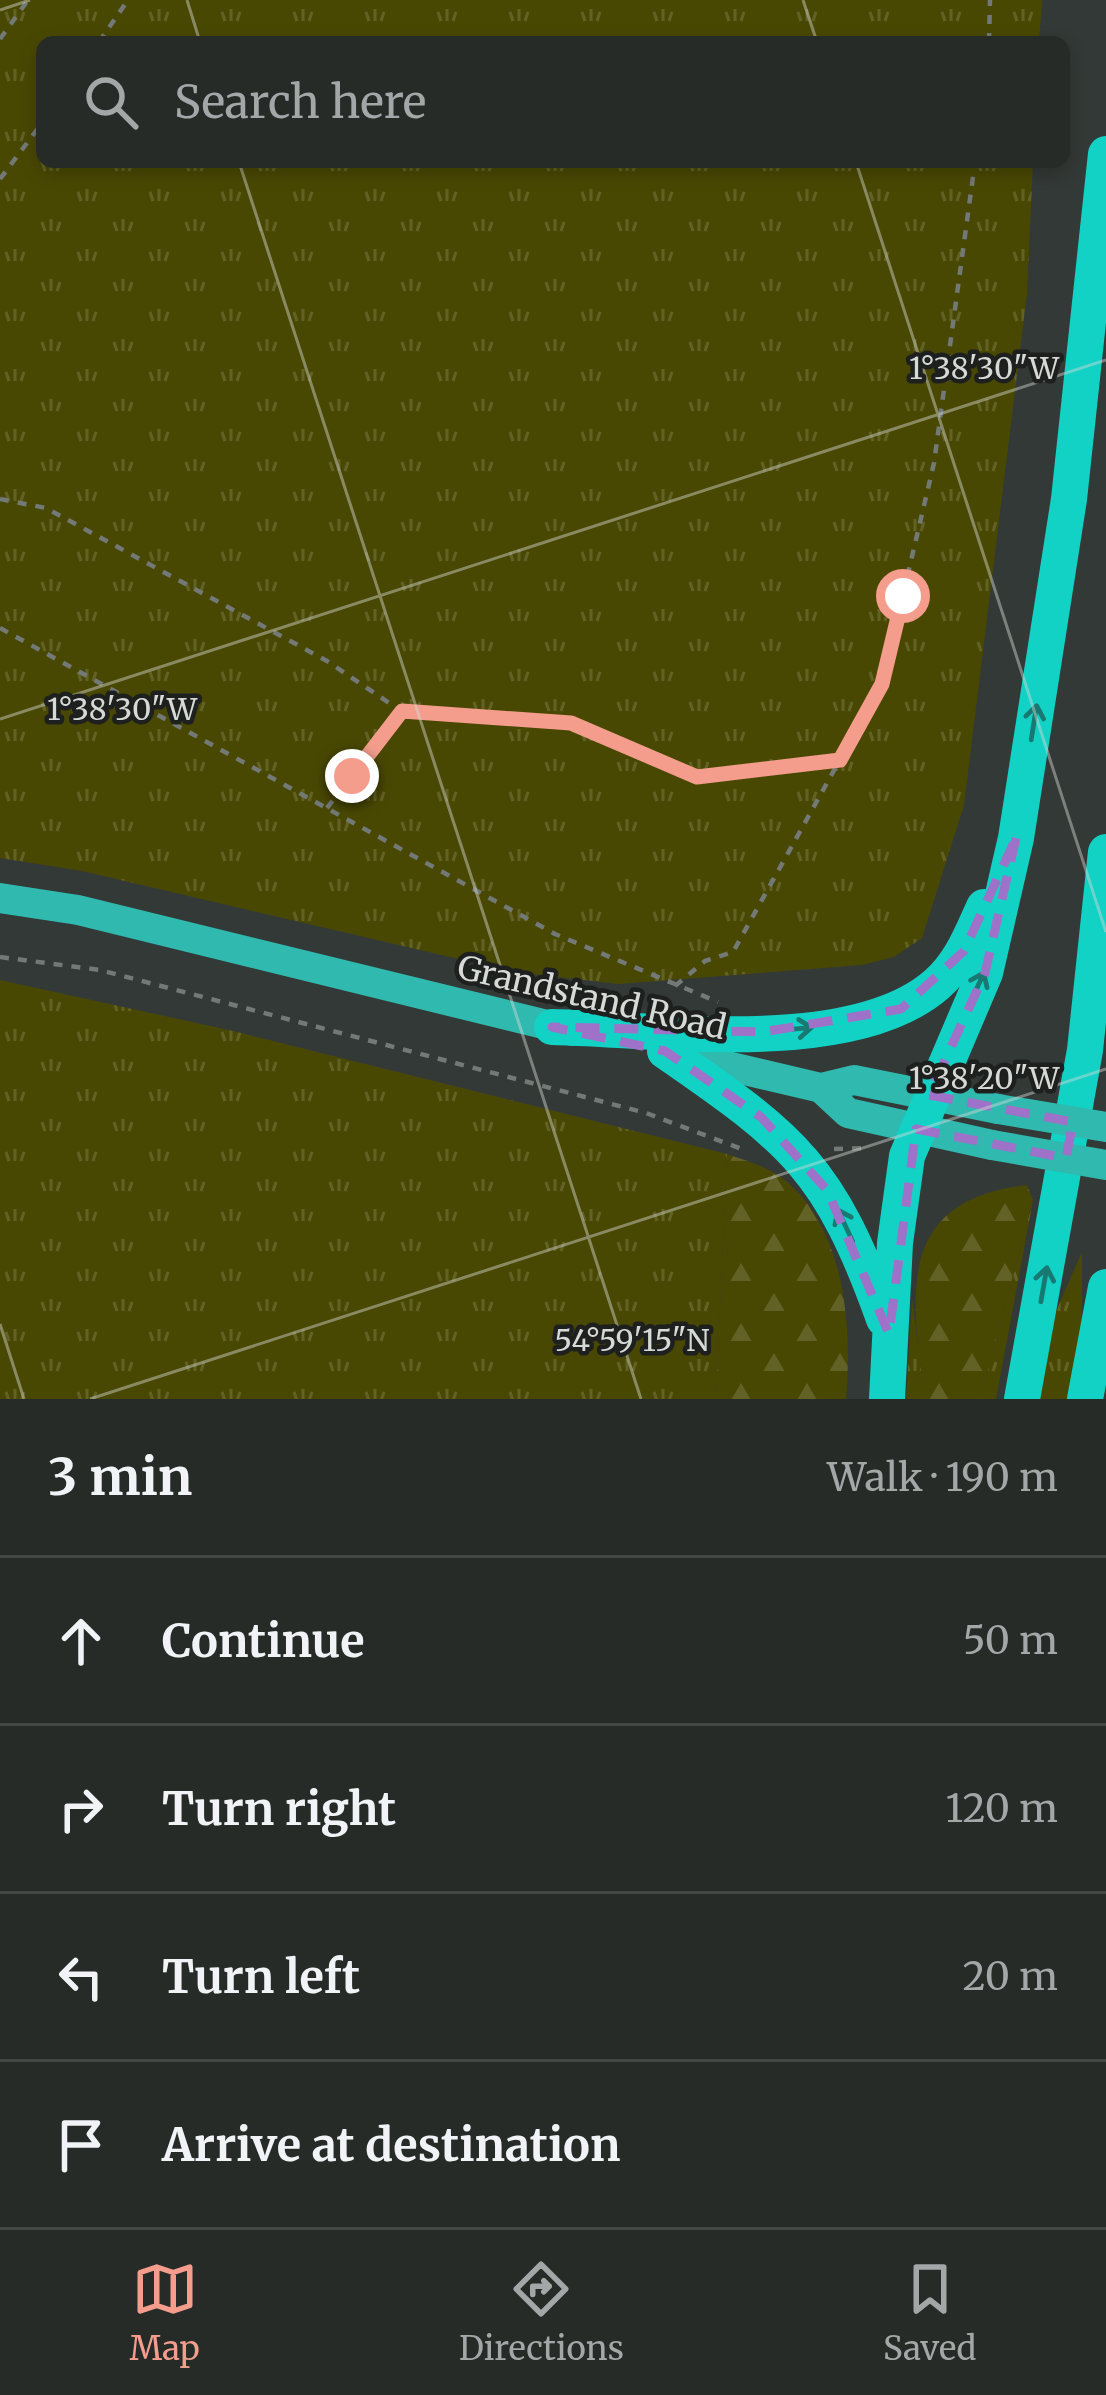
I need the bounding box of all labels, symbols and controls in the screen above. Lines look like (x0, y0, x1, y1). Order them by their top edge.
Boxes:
search box (36, 36, 1070, 168)
icon: search (78, 69, 144, 135)
text: Search here (174, 74, 426, 130)
text: 1°38'30"W (909, 349, 1060, 387)
route start (876, 569, 930, 623)
text: 1°38'30"W (47, 690, 198, 728)
one-way arrow (1023, 704, 1046, 743)
route end (325, 749, 379, 803)
street label: Grandstand Road (454, 947, 730, 1048)
one-way arrow (968, 971, 990, 1007)
one-way arrow (775, 1017, 814, 1040)
text: 1°38'20"W (909, 1059, 1060, 1097)
one-way arrow (833, 1208, 855, 1244)
one-way arrow (1034, 1265, 1056, 1304)
text: 54°59'15"N (555, 1321, 709, 1359)
text: 3 min (48, 1445, 192, 1509)
text: Walk · 190 m (827, 1453, 1058, 1502)
icon: ahead (48, 1608, 114, 1674)
text: Continue (162, 1613, 364, 1669)
text: 50 m (963, 1616, 1058, 1665)
icon: right (48, 1776, 114, 1842)
text: Turn right (162, 1781, 396, 1837)
text: 120 m (945, 1784, 1058, 1833)
icon: left (48, 1944, 114, 2010)
text: Turn left (162, 1949, 360, 2005)
text: 20 m (963, 1952, 1058, 2001)
icon: arrive (48, 2112, 114, 2178)
text: Arrive at destination (162, 2117, 620, 2173)
tab: Map (130, 2256, 200, 2369)
tab: Directions (459, 2256, 624, 2369)
tab: Saved (883, 2256, 976, 2369)

